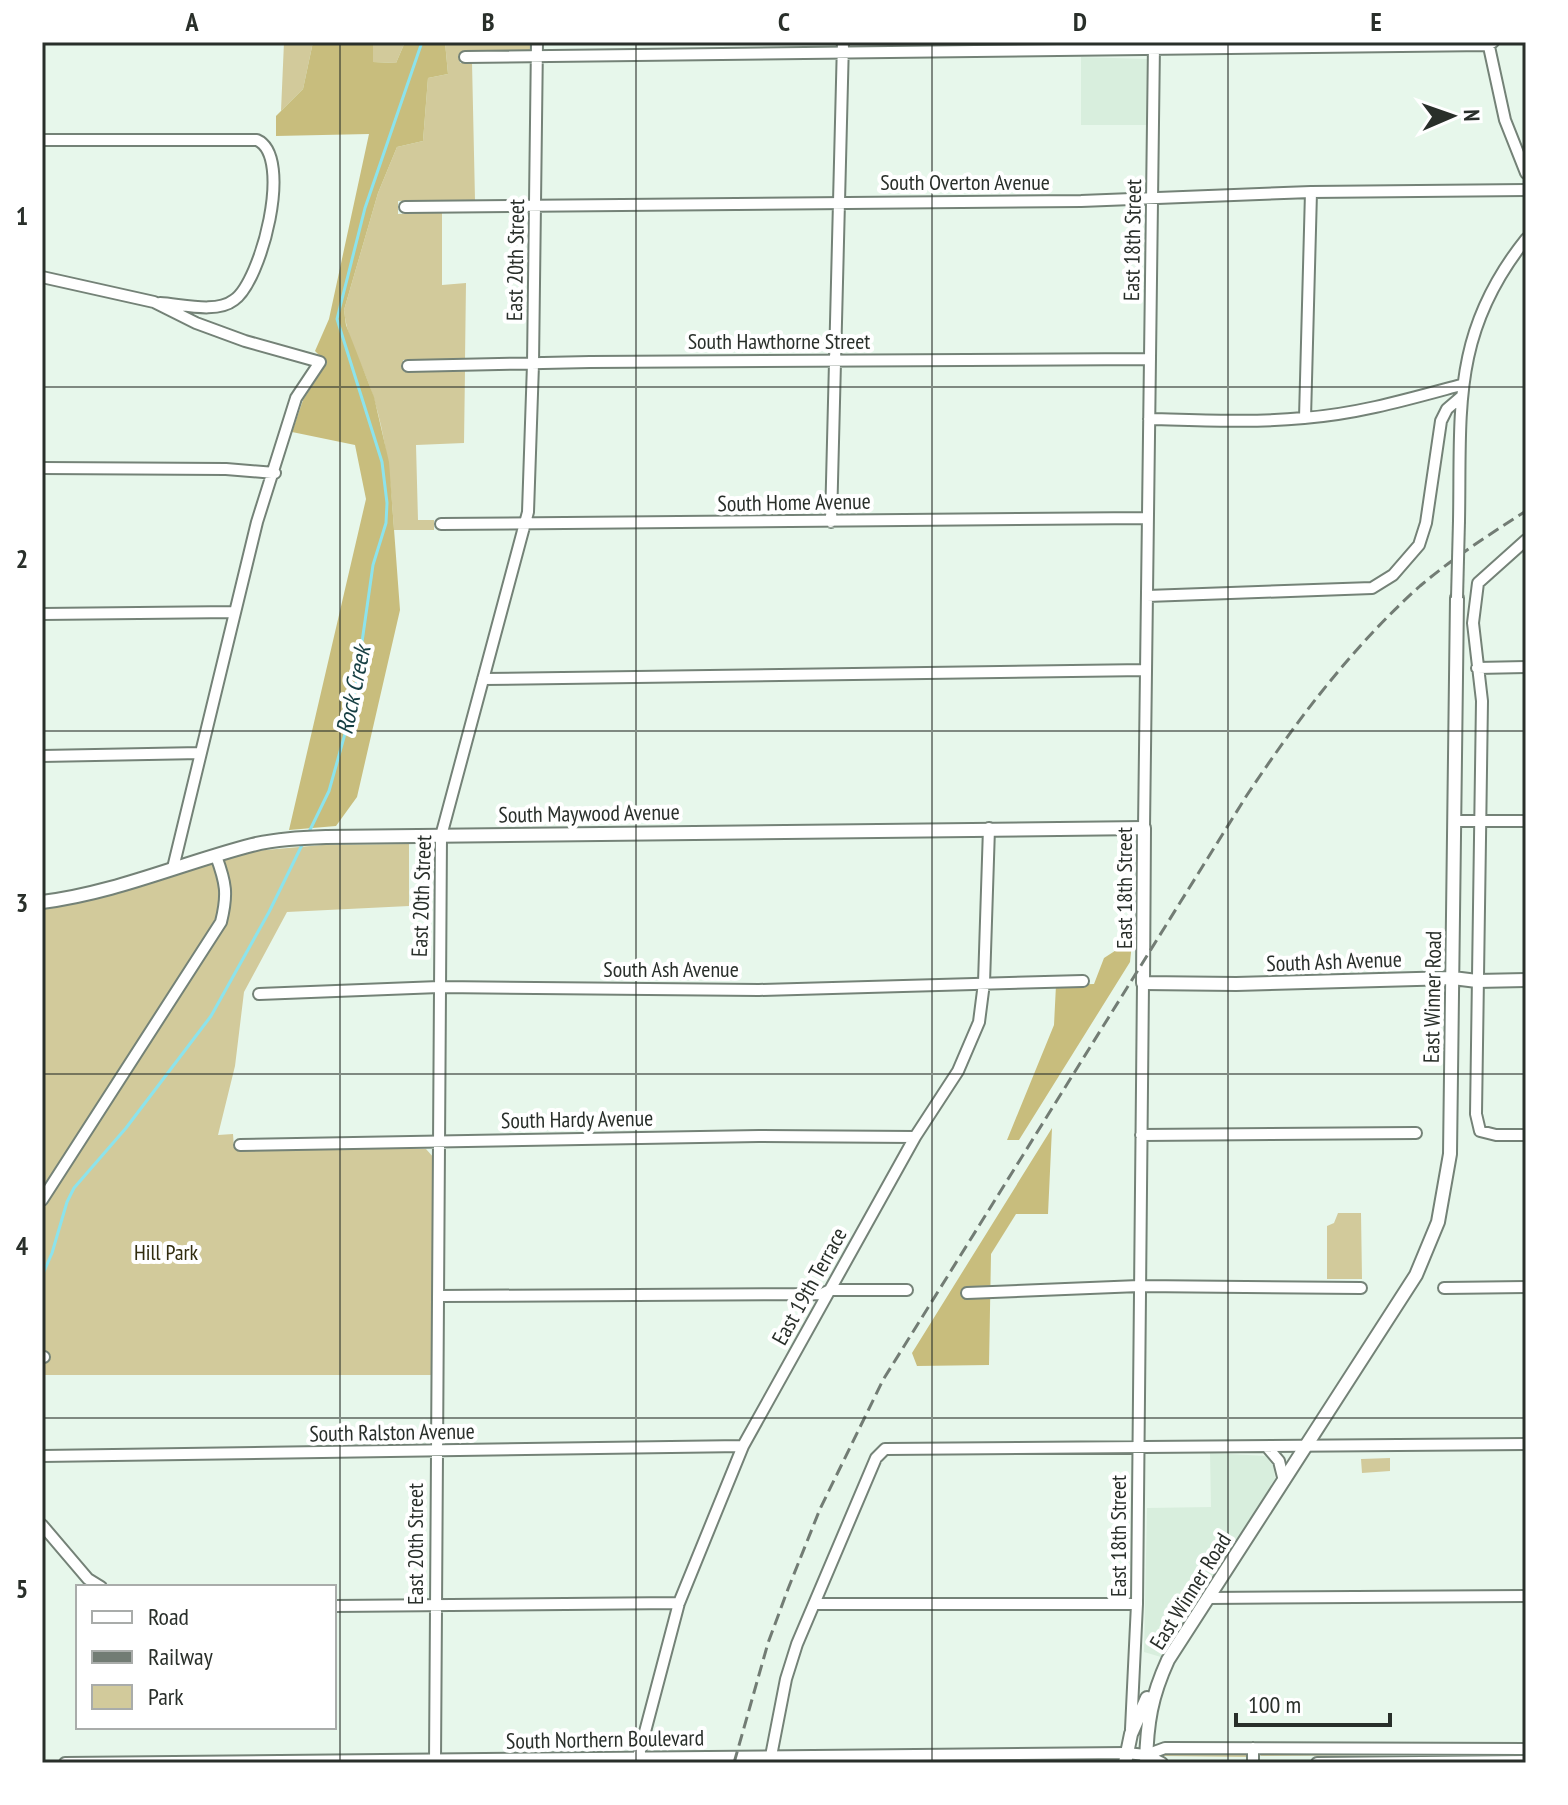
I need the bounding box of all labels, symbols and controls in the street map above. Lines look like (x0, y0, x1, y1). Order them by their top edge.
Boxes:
text: A (184, 5, 199, 38)
text: B (482, 5, 495, 38)
text: C (778, 5, 790, 38)
text: D (1073, 5, 1087, 38)
text: E (1370, 5, 1382, 38)
north arrow (1412, 76, 1492, 156)
text: N (1458, 109, 1486, 122)
street label: South Overton Avenue (880, 168, 1050, 196)
street label: East 18th Street (1117, 179, 1147, 301)
text: 1 (16, 199, 28, 232)
street label: East 20th Street (500, 199, 530, 321)
street label: South Hawthorne Street (688, 327, 870, 355)
street label: South Home Avenue (717, 487, 871, 517)
text: 2 (16, 542, 28, 575)
water label: Rock Creek (329, 640, 378, 737)
street label: South Maywood Avenue (498, 797, 680, 829)
street label: East 18th Street (1110, 827, 1138, 949)
street label: East 20th Street (405, 834, 437, 958)
text: 3 (16, 886, 28, 919)
street label: East Winner Road (1417, 931, 1447, 1063)
street label: South Ash Avenue (1266, 945, 1402, 977)
street label: South Ash Avenue (603, 955, 739, 983)
street label: South Hardy Avenue (501, 1104, 653, 1134)
street label: East 19th Terrace (765, 1222, 853, 1350)
text: 4 (16, 1229, 29, 1262)
park label: Hill Park (134, 1238, 199, 1266)
street label: South Ralston Avenue (309, 1417, 475, 1447)
street label: East 18th Street (1104, 1475, 1132, 1597)
street label: East 20th Street (401, 1483, 429, 1605)
street label: East Winner Road (1143, 1528, 1237, 1654)
text: 5 (16, 1572, 28, 1605)
legend (76, 1585, 336, 1729)
text: Road (148, 1601, 189, 1632)
text: Railway (148, 1641, 213, 1672)
scale bar (1236, 1677, 1390, 1727)
text: Park (148, 1681, 184, 1712)
text: 100 m (1248, 1689, 1301, 1720)
street label: South Northern Boulevard (506, 1723, 704, 1755)

